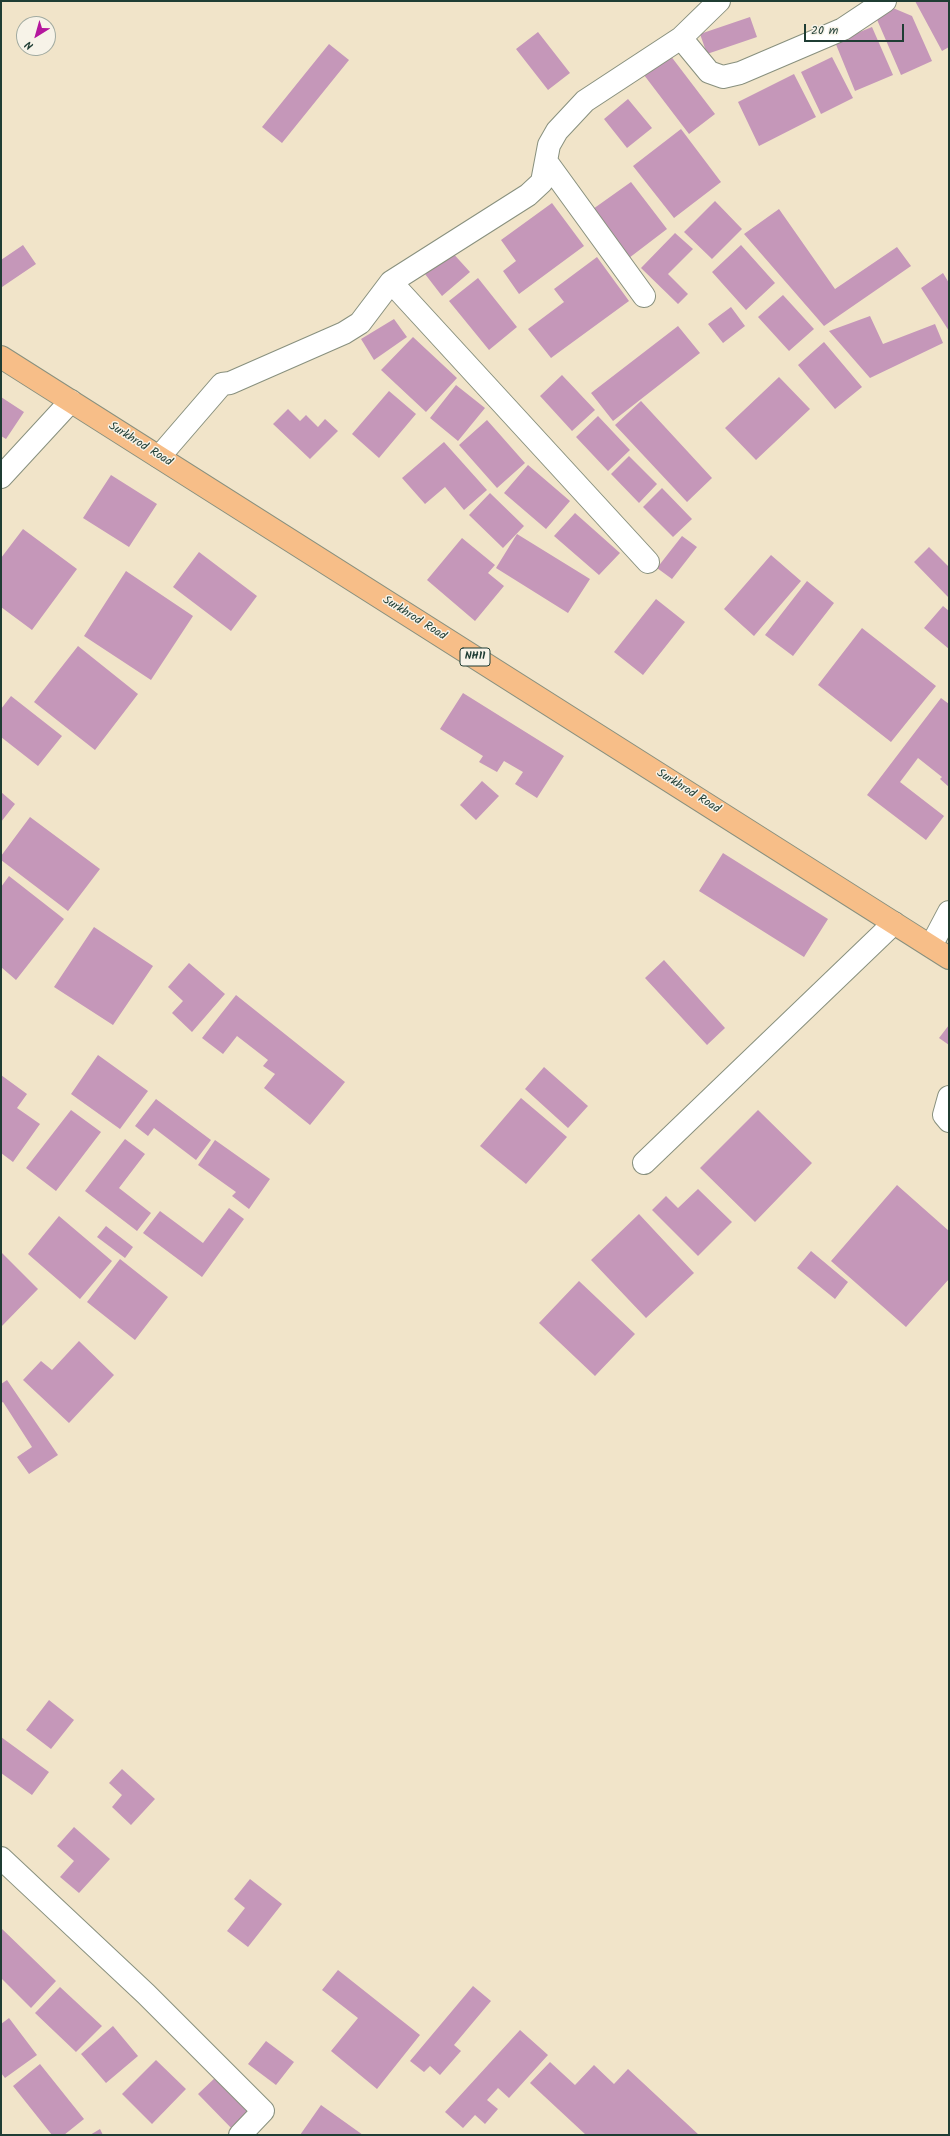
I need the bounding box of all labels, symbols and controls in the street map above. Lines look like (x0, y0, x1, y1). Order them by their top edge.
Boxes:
north arrow (16, 16, 56, 56)
scale bar (806, 16, 906, 42)
text: 20 m (811, 21, 838, 40)
text: N (21, 36, 38, 54)
street label: Surkhrod Road (105, 420, 175, 470)
street label: Surkhrod Road (379, 594, 449, 644)
road number: NH11 (460, 648, 490, 666)
street label: Surkhrod Road (653, 767, 723, 817)

